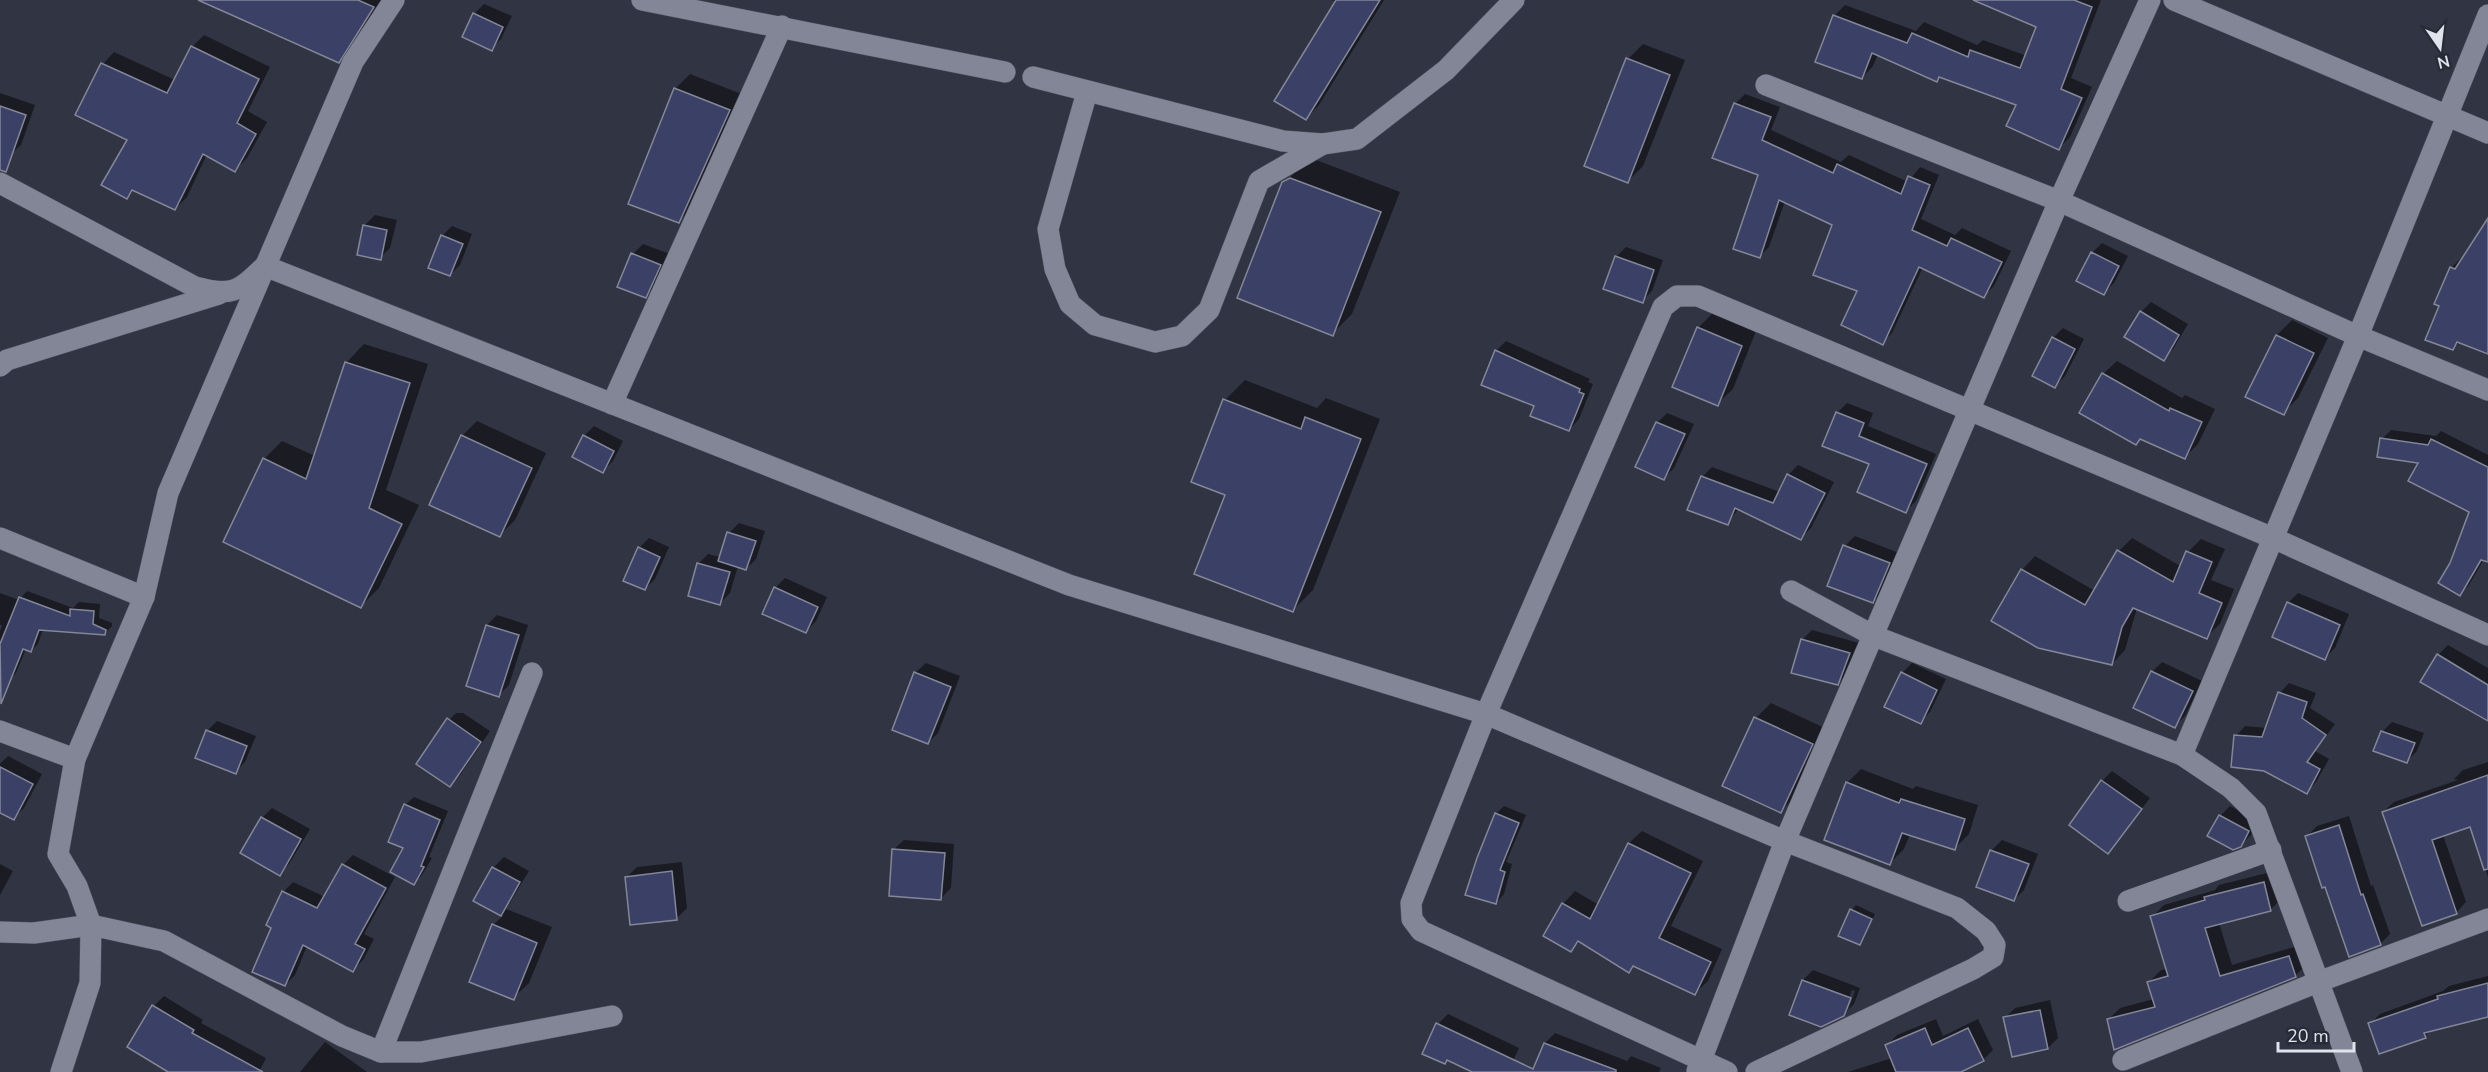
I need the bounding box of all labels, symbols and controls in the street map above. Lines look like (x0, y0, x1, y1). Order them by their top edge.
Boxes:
north arrow (2410, 18, 2470, 78)
text: N (2435, 49, 2452, 74)
scale bar (2278, 1015, 2354, 1053)
text: 20 m (2287, 1024, 2329, 1048)

